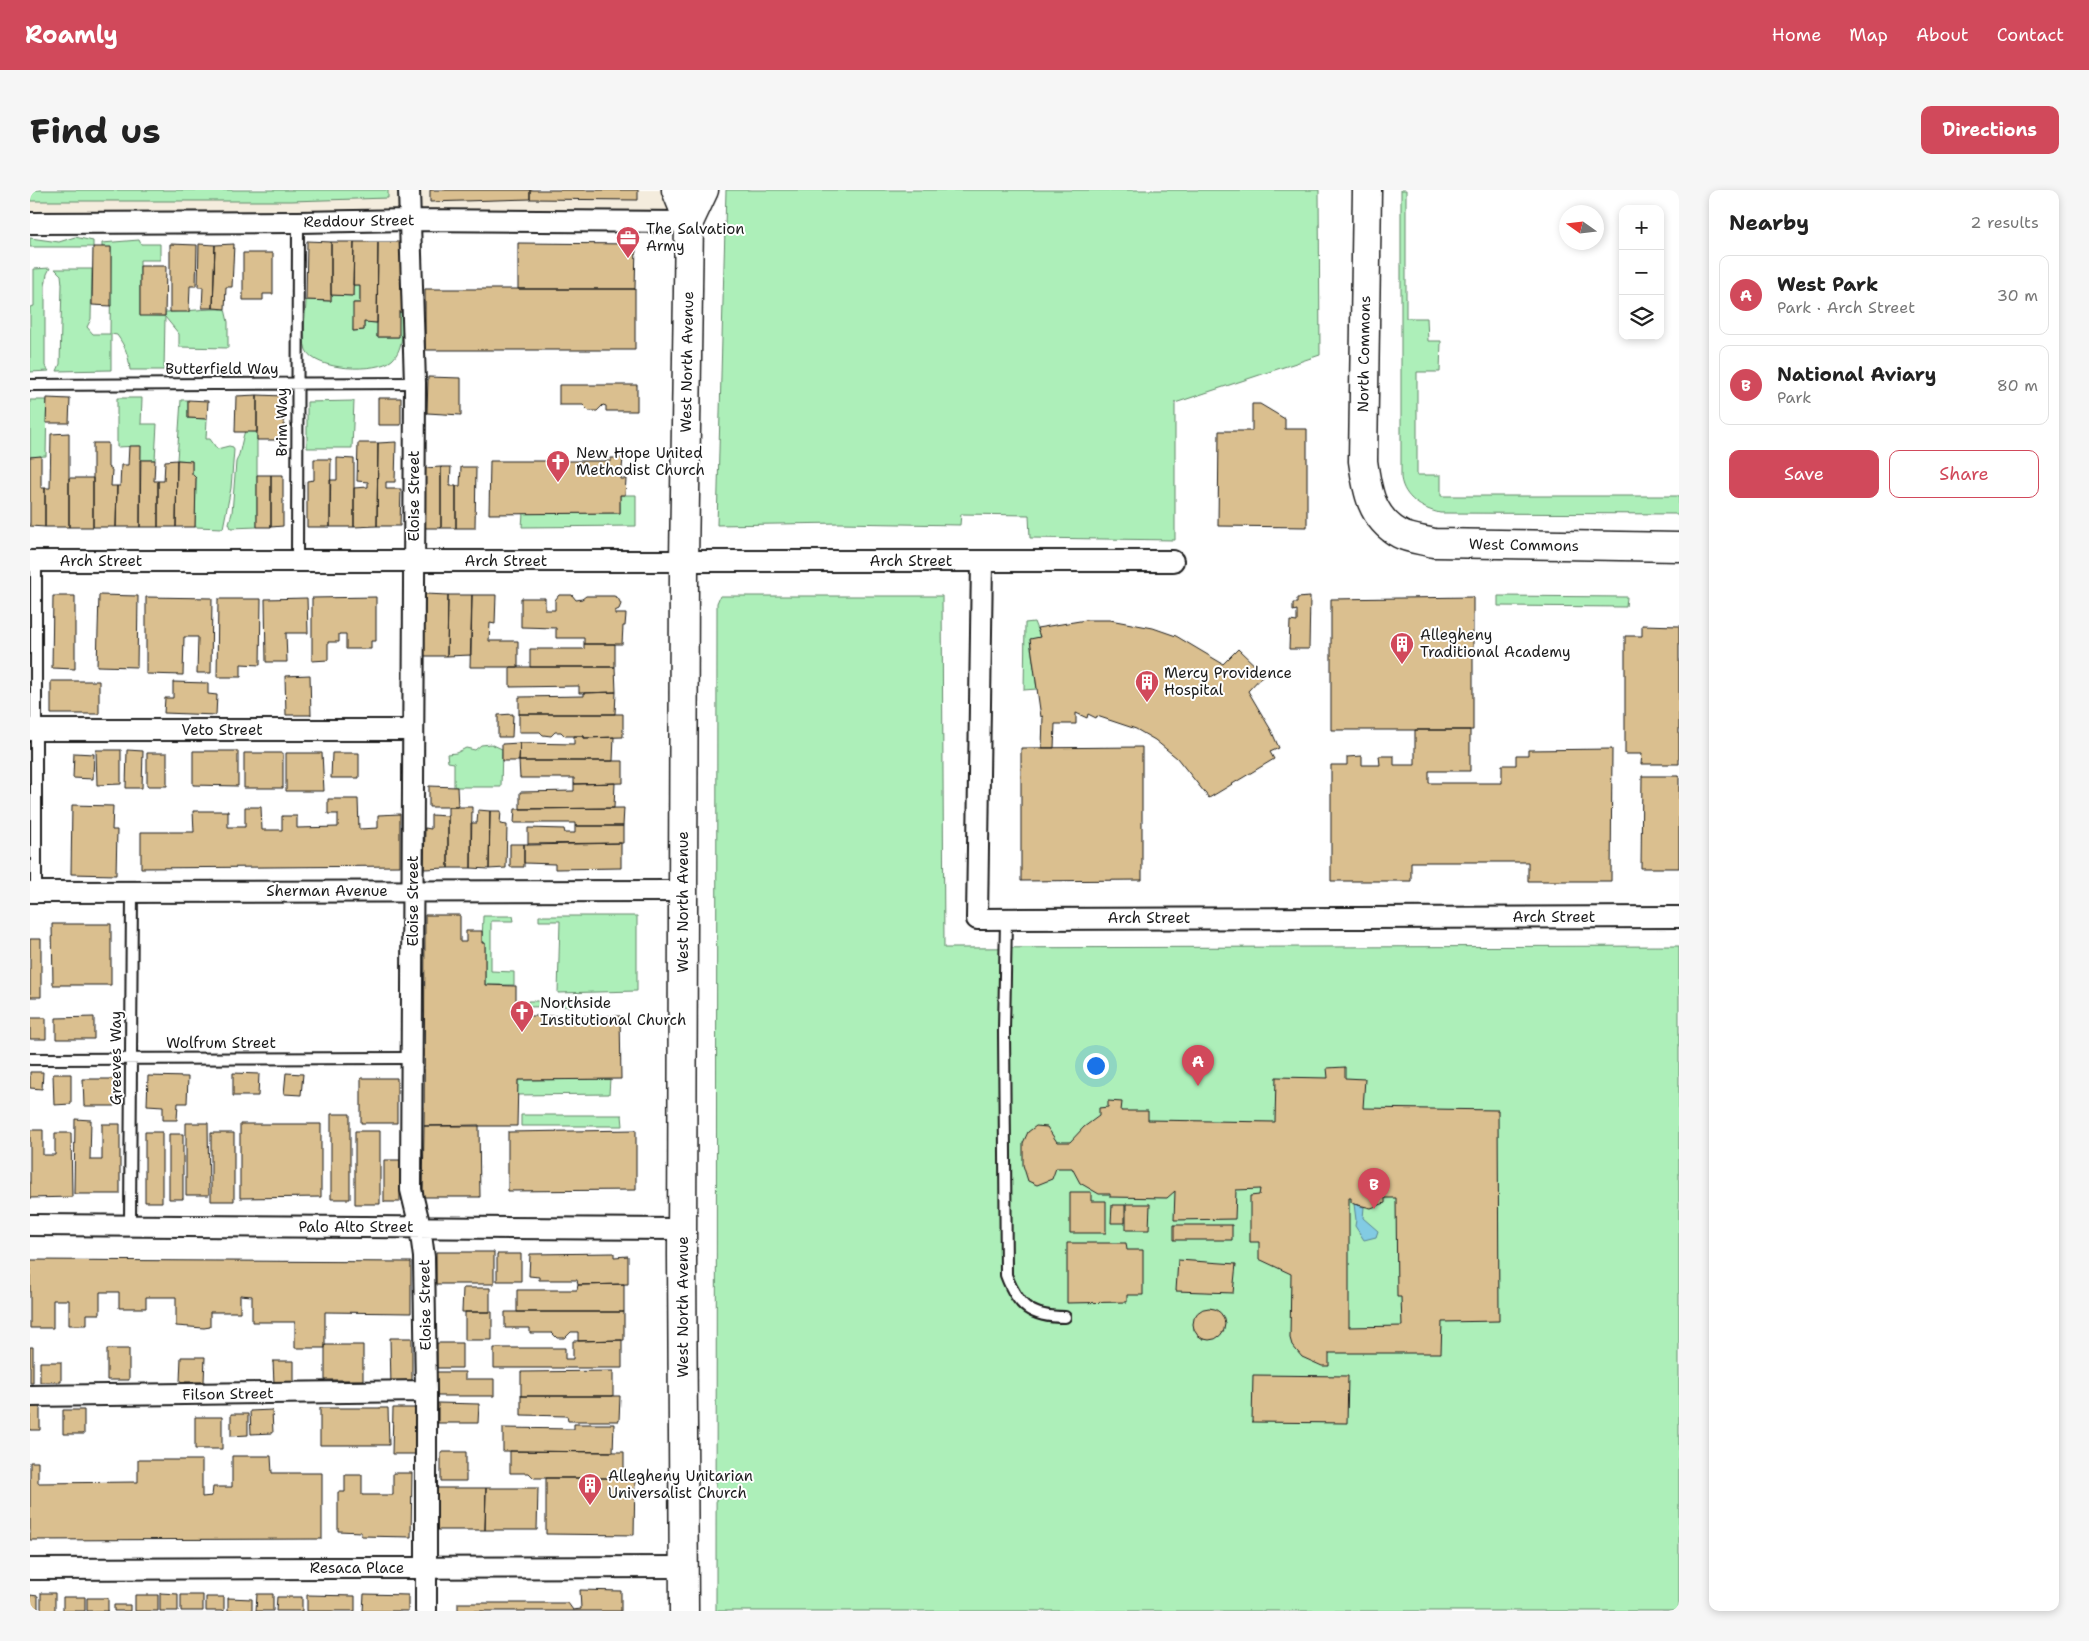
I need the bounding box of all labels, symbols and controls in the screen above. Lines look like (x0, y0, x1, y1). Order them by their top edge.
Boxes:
text: Roamly (25, 19, 118, 51)
text: Home (1772, 23, 1821, 47)
text: Map (1849, 23, 1888, 47)
text: About (1916, 23, 1969, 47)
text: Contact (1997, 23, 2064, 47)
button: Directions (1921, 106, 2059, 154)
text: Find us (30, 107, 161, 154)
north arrow (1559, 205, 1604, 250)
map controls (1619, 205, 1664, 340)
button: + (1619, 205, 1664, 250)
text: Nearby (1729, 209, 1809, 237)
street label: Reddour Street (303, 210, 415, 232)
text: 2 results (1970, 212, 2039, 233)
place label: The Salvation Army (646, 219, 744, 256)
office icon: The Salvation Army (615, 225, 641, 259)
button: − (1619, 250, 1664, 295)
text: West Park (1777, 272, 1878, 297)
text: A (1740, 285, 1752, 306)
text: 30 m (1997, 285, 2038, 306)
street label: West North Avenue (676, 291, 698, 433)
street label: North Commons (1353, 295, 1375, 413)
button: layers (1619, 295, 1664, 340)
text: Park · Arch Street (1777, 297, 1915, 318)
street label: Butterfield Way (165, 359, 279, 379)
text: National Aviary (1777, 362, 1936, 387)
text: B (1741, 375, 1751, 396)
text: 80 m (1997, 375, 2038, 396)
text: Park (1777, 387, 1811, 408)
street label: Brim Way (272, 388, 292, 456)
place label: New Hope United Methodist Church (576, 443, 705, 480)
church icon: New Hope United Methodist Church (545, 449, 571, 483)
street label: Eloise Street (404, 450, 424, 542)
button: Save (1729, 450, 1879, 498)
button: Share (1889, 450, 2039, 498)
street label: West Commons (1469, 534, 1579, 556)
street label: Arch Street (60, 551, 142, 571)
street label: Arch Street (465, 551, 547, 571)
street label: Arch Street (870, 551, 952, 571)
place label: Allegheny Traditional Academy (1420, 625, 1571, 662)
building icon: Allegheny Traditional Academy (1389, 631, 1415, 665)
place label: Mercy Providence Hospital (1164, 663, 1292, 700)
building icon: Mercy Providence Hospital (1134, 669, 1160, 703)
street label: Veto Street (181, 720, 263, 740)
street label: West North Avenue (673, 831, 693, 973)
street label: Eloise Street (403, 855, 423, 947)
street label: Sherman Avenue (266, 881, 388, 901)
street label: Arch Street (1513, 907, 1595, 927)
street label: Arch Street (1108, 908, 1190, 928)
place label: Northside Institutional Church (540, 993, 686, 1030)
church icon: Northside Institutional Church (509, 999, 535, 1033)
street label: Greeves Way (106, 1011, 126, 1105)
street label: Wolfrum Street (166, 1033, 276, 1053)
pin: A (1182, 1045, 1214, 1086)
your location (1083, 1053, 1109, 1079)
pin: B (1358, 1168, 1390, 1209)
street label: Palo Alto Street (298, 1217, 414, 1237)
street label: West North Avenue (673, 1236, 693, 1378)
street label: Eloise Street (414, 1259, 436, 1351)
street label: Filson Street (182, 1383, 274, 1405)
place label: Allegheny Unitarian Universalist Church (608, 1466, 753, 1503)
building icon: Allegheny Unitarian Universalist Church (577, 1472, 603, 1506)
street label: Resaca Place (310, 1558, 404, 1578)

